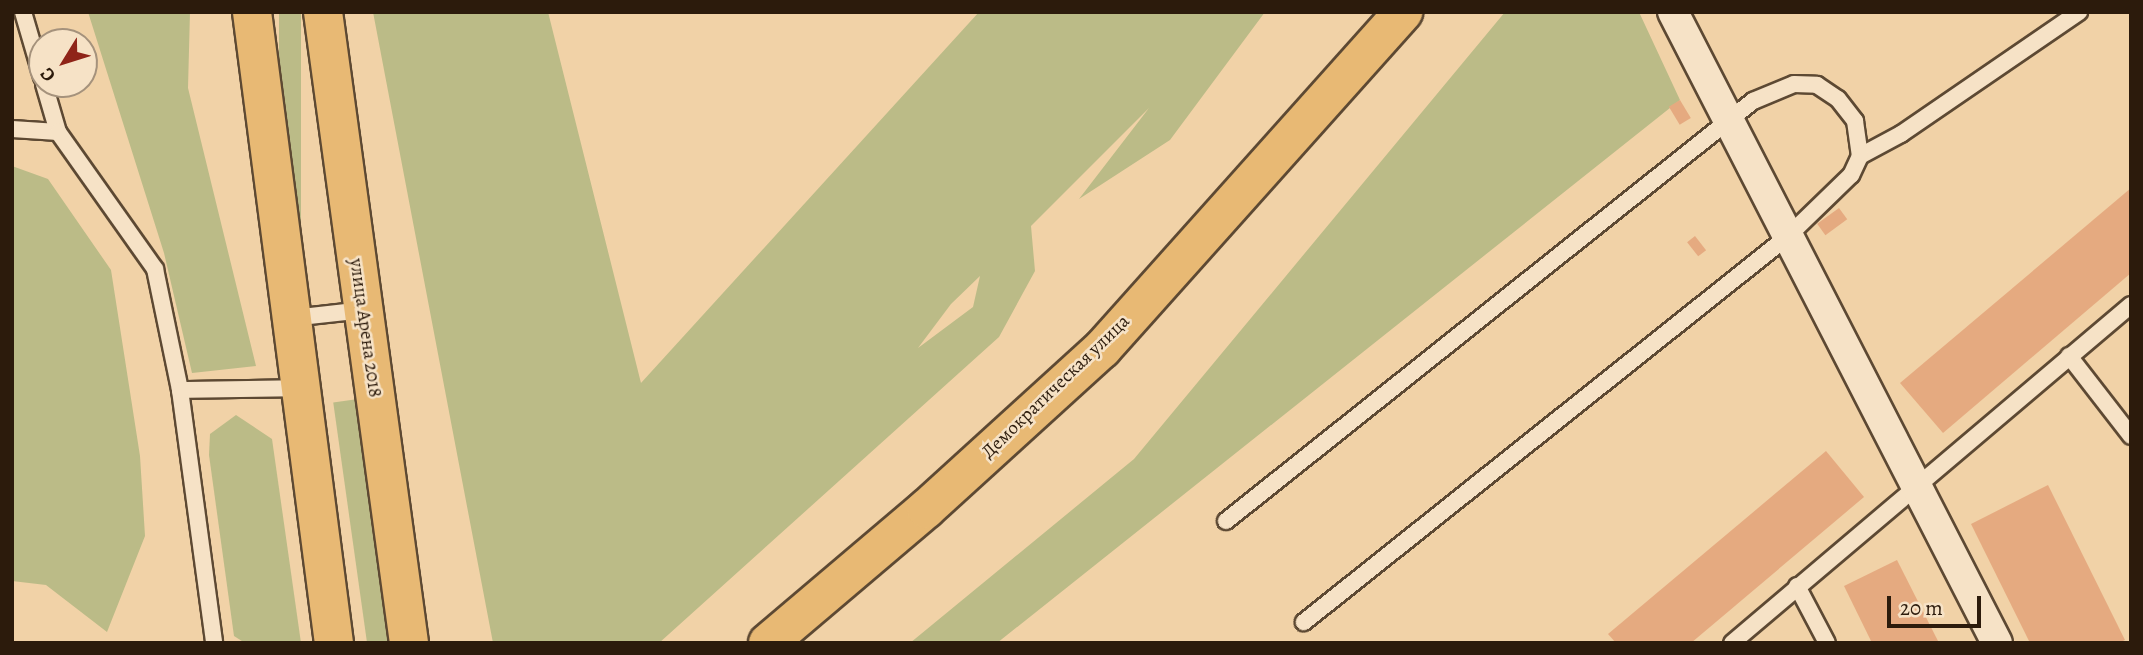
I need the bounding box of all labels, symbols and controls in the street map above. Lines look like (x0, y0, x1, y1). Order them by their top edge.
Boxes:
north arrow (28, 28, 98, 98)
text: С (34, 62, 62, 87)
street label: улица Арена 2018 (344, 257, 386, 399)
street label: Демократическая улица (977, 310, 1135, 464)
scale bar (1891, 582, 1986, 626)
text: 20 m (1900, 594, 1943, 622)

